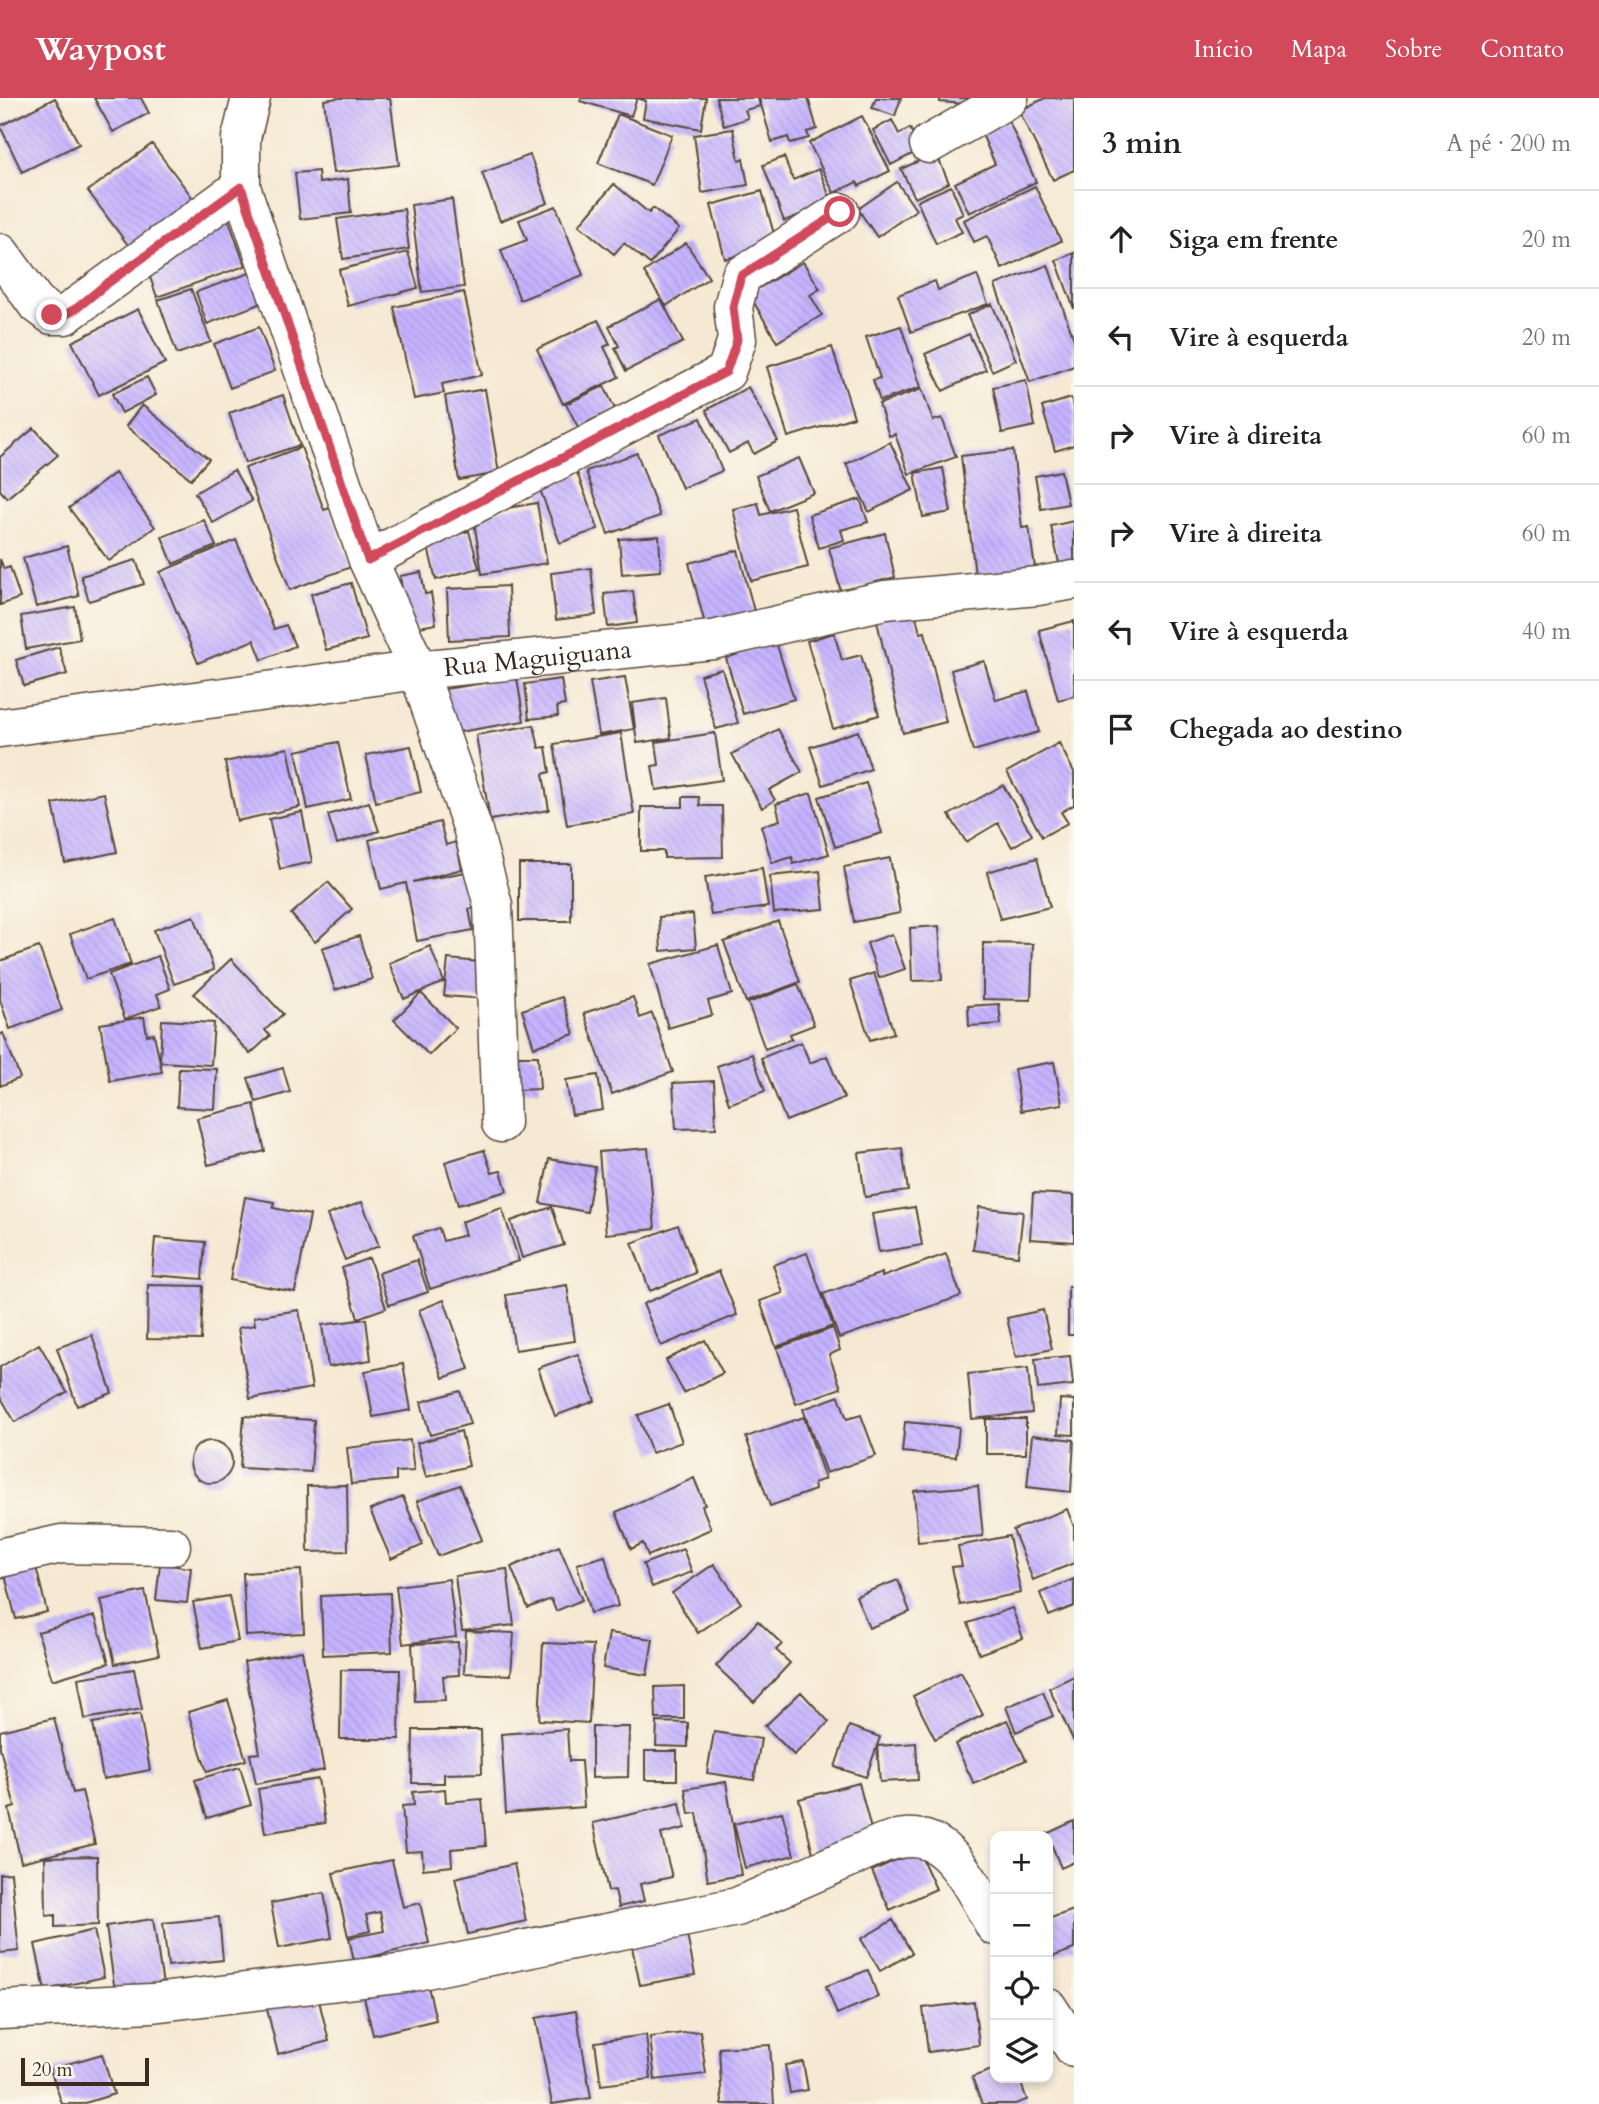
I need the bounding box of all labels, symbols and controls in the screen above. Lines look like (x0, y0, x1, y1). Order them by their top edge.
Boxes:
text: Waypost (35, 27, 166, 72)
text: Início (1194, 33, 1253, 66)
text: Mapa (1291, 33, 1347, 66)
text: Sobre (1385, 33, 1443, 66)
text: Contato (1481, 33, 1564, 66)
text: 3 min (1102, 123, 1182, 164)
text: A pé · 200 m (1447, 128, 1571, 159)
route start (824, 196, 855, 227)
icon: ahead (1102, 220, 1140, 258)
text: Siga em frente (1169, 222, 1338, 257)
text: 20 m (1522, 224, 1571, 255)
route end (36, 299, 67, 330)
icon: left (1102, 318, 1140, 356)
text: Vire à esquerda (1169, 320, 1349, 355)
text: 20 m (1522, 322, 1571, 353)
icon: right (1102, 416, 1140, 454)
text: Vire à direita (1169, 418, 1322, 453)
text: 60 m (1522, 420, 1571, 451)
icon: right (1102, 514, 1140, 552)
text: Vire à direita (1169, 516, 1322, 551)
text: 60 m (1522, 518, 1571, 549)
icon: left (1102, 612, 1140, 650)
text: Vire à esquerda (1169, 614, 1349, 649)
text: 40 m (1522, 616, 1571, 647)
street label: Rua Maguiguana (442, 631, 633, 685)
icon: arrive (1102, 710, 1140, 748)
text: Chegada ao destino (1169, 712, 1402, 747)
map controls (990, 1831, 1053, 2083)
button: + (990, 1831, 1053, 1894)
button: − (990, 1894, 1053, 1957)
button: locate (990, 1957, 1053, 2020)
button: layers (990, 2020, 1053, 2083)
scale bar (21, 2055, 149, 2087)
text: 20 m (32, 2057, 73, 2083)

